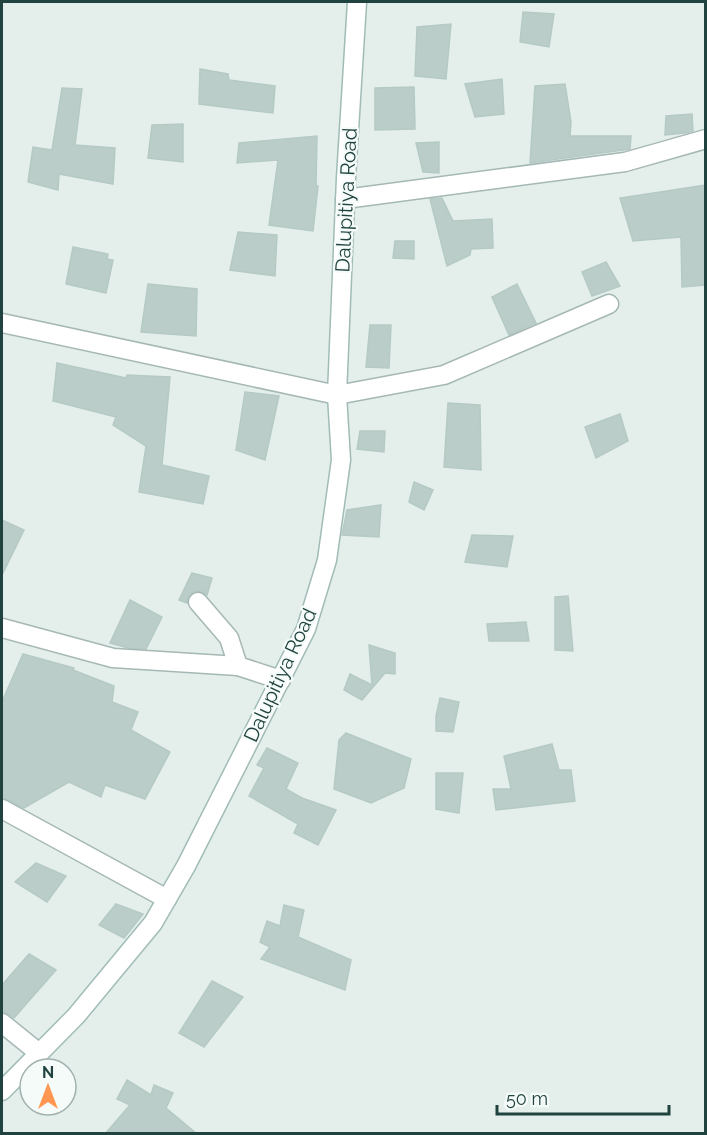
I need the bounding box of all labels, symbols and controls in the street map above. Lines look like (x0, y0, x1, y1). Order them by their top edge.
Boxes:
street label: Dalupitiya Road (330, 127, 362, 273)
street label: Dalupitiya Road (239, 604, 321, 746)
north arrow (18, 1057, 78, 1117)
text: N (42, 1063, 54, 1082)
scale bar (497, 1078, 670, 1116)
text: 50 m (506, 1088, 548, 1109)

